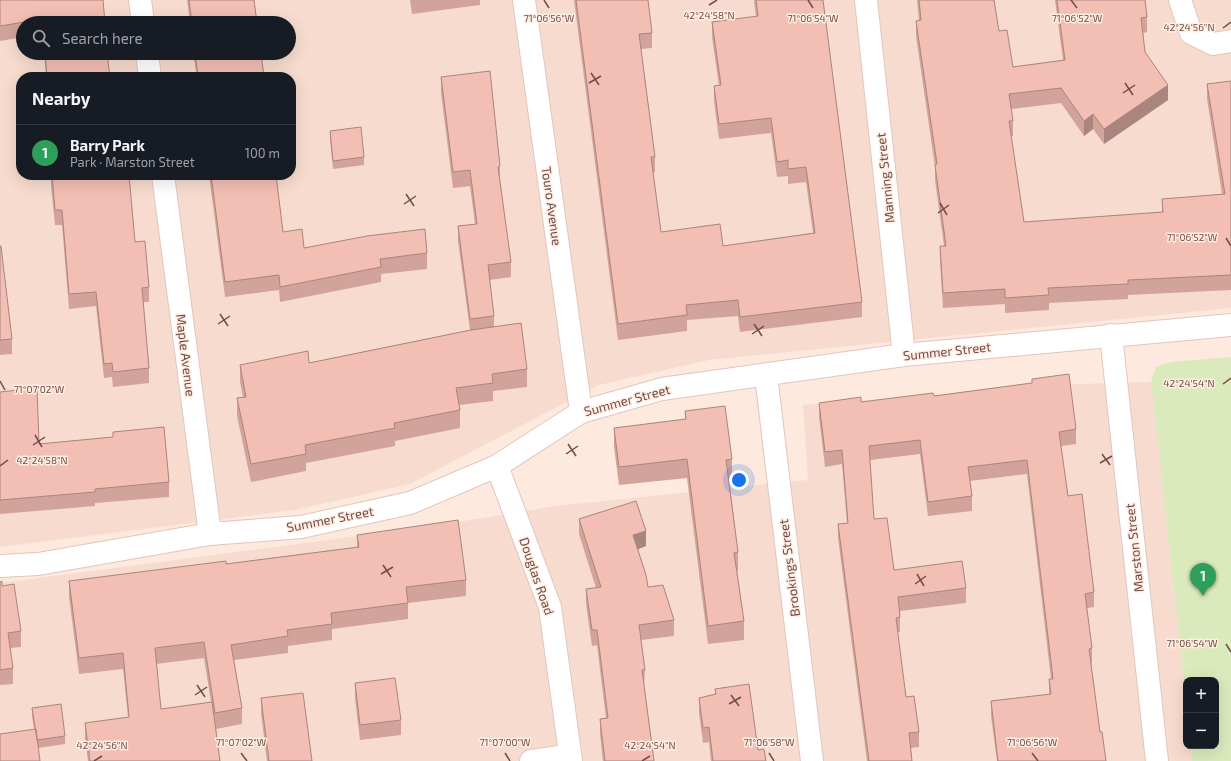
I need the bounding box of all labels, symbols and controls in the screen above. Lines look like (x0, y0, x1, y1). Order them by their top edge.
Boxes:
text: 42°24'58"N (683, 9, 735, 21)
text: 71°06'56"W (524, 12, 575, 24)
text: 71°06'54"W (787, 12, 839, 24)
text: 71°06'52"W (1052, 12, 1103, 24)
search box (16, 16, 296, 60)
text: 42°24'56"N (1164, 21, 1214, 33)
icon: search (30, 27, 52, 49)
text: Search here (62, 29, 143, 47)
text: Nearby (32, 88, 90, 108)
street label: Manning Street (872, 132, 898, 224)
text: Barry Park (70, 136, 145, 154)
text: 1 (42, 145, 48, 161)
text: 100 m (245, 145, 280, 161)
text: Park · Marston Street (70, 154, 195, 170)
street label: Touro Avenue (539, 166, 565, 246)
text: 71°06'52"W (1167, 231, 1218, 243)
street label: Maple Avenue (173, 313, 199, 397)
street label: Summer Street (902, 338, 992, 364)
text: 42°24'54"N (1163, 377, 1215, 389)
street label: Summer Street (582, 381, 672, 419)
text: 71°07'02"W (14, 383, 65, 395)
text: 42°24'58"N (16, 454, 68, 466)
your location (729, 470, 749, 490)
street label: Summer Street (285, 503, 375, 535)
street label: Marston Street (1121, 503, 1147, 593)
street label: Brookings Street (775, 518, 803, 618)
street label: Douglas Road (516, 535, 558, 617)
pin: 1 (1190, 563, 1216, 596)
text: 71°06'54"W (1166, 637, 1218, 649)
map controls (1183, 677, 1219, 749)
button: + (1183, 677, 1219, 713)
button: − (1183, 713, 1219, 749)
text: 71°07'02"W (216, 736, 267, 748)
text: 71°07'00"W (479, 736, 531, 748)
text: 71°06'58"W (743, 736, 795, 748)
text: 71°06'56"W (1007, 736, 1058, 748)
text: 42°24'56"N (77, 739, 127, 751)
text: 42°24'54"N (624, 739, 676, 751)

